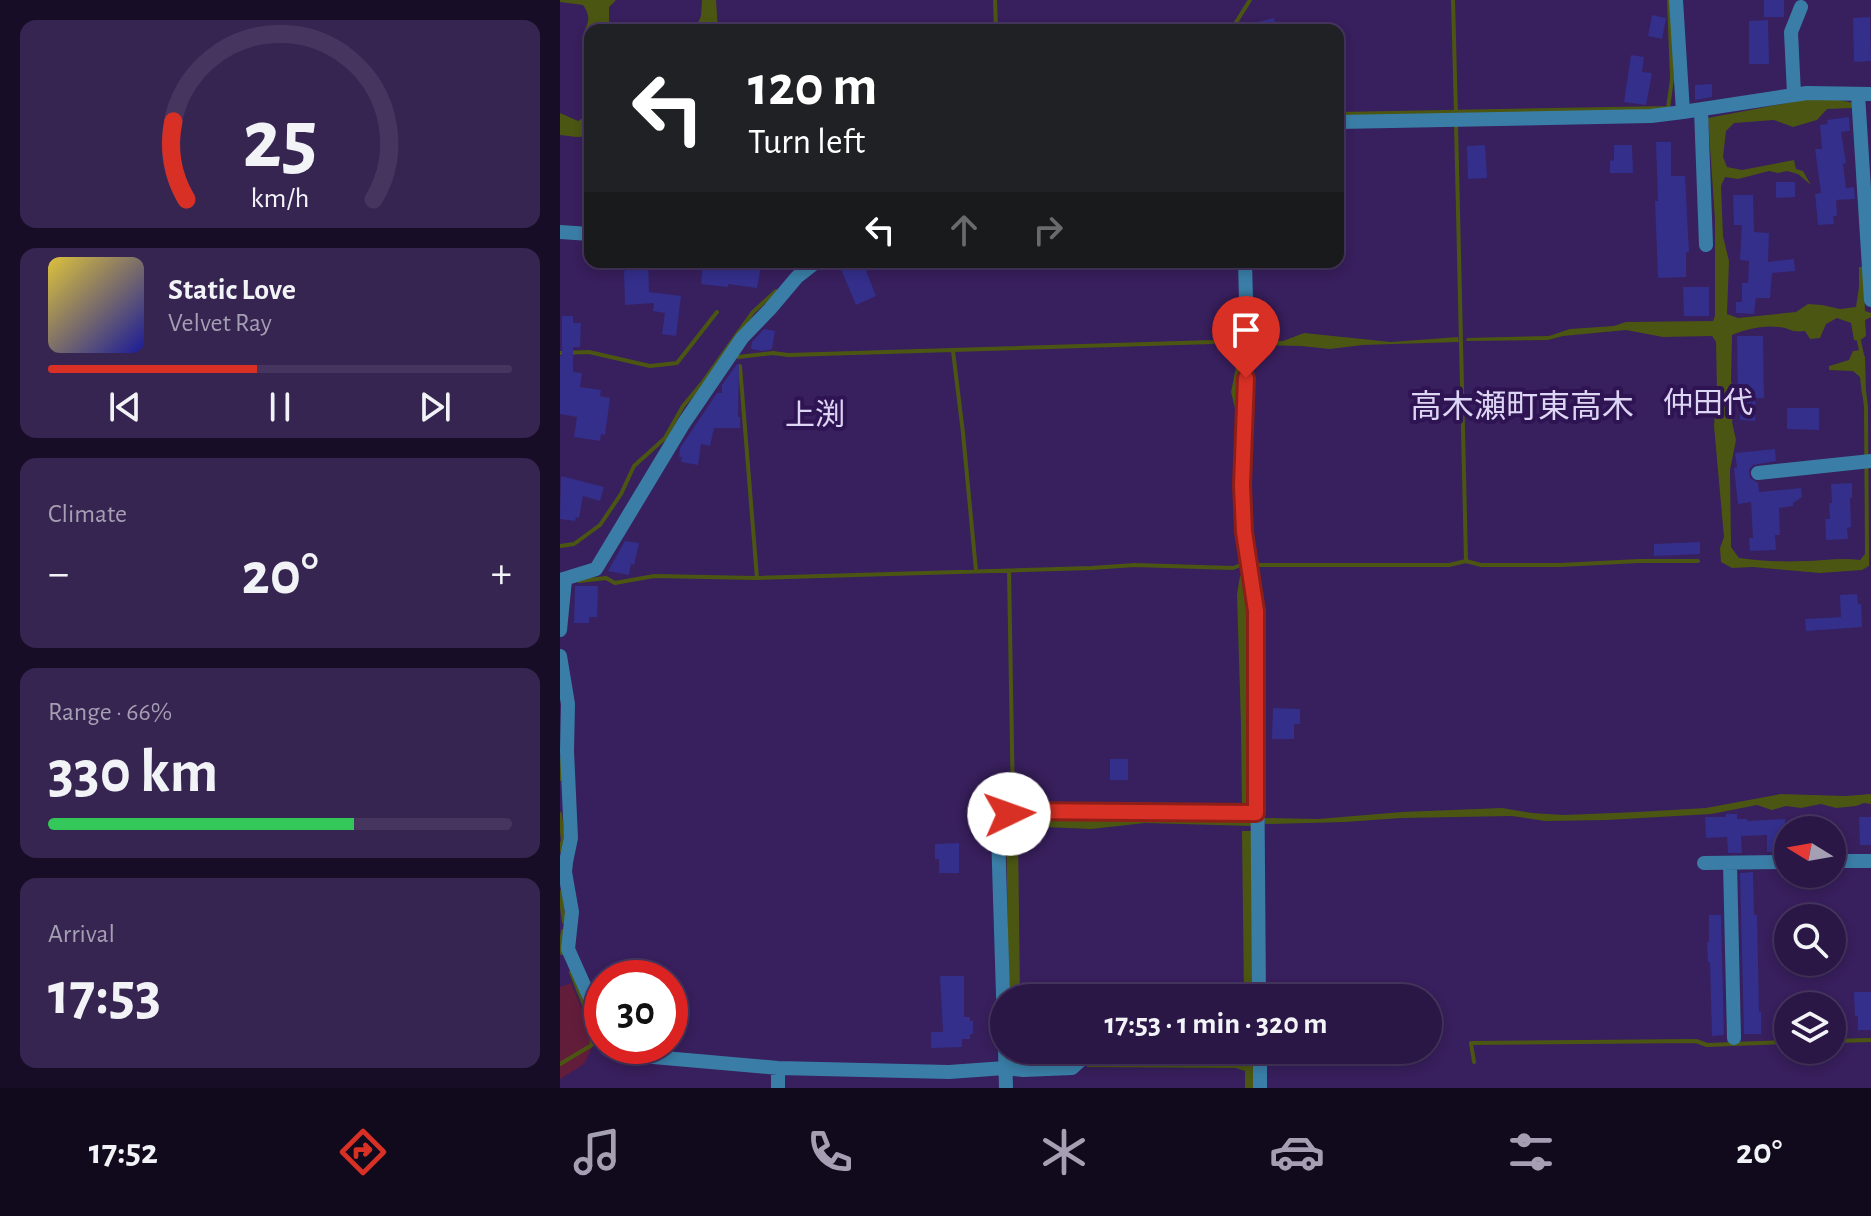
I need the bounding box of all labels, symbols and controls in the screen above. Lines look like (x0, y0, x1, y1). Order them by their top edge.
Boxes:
icon: left (616, 56, 720, 160)
text: 120 m (748, 59, 877, 115)
text: 25 (242, 99, 318, 183)
text: Turn left (748, 124, 865, 160)
text: km/h (251, 184, 309, 213)
icon: left (858, 208, 902, 252)
icon: ahead (942, 208, 986, 252)
icon: right (1026, 208, 1070, 252)
text: Static Love (168, 275, 296, 305)
pin (1212, 296, 1280, 378)
icon: arrive (1224, 308, 1268, 352)
text: Velvet Ray (168, 310, 272, 336)
icon: previous (103, 385, 147, 429)
icon: pause (258, 385, 302, 429)
icon: next (413, 385, 457, 429)
district label: 仲田代 (1663, 387, 1753, 419)
district label: 高木瀬町東高木 (1410, 389, 1634, 423)
district label: 上渕 (785, 399, 845, 431)
text: Climate (48, 501, 127, 527)
text: 20° (241, 545, 319, 605)
text: − (48, 552, 69, 596)
text: + (491, 552, 512, 596)
text: Range · 66% (48, 699, 172, 725)
text: 330 km (48, 743, 218, 803)
position arrow (967, 772, 1051, 856)
north arrow (1774, 816, 1846, 888)
map controls (1774, 816, 1846, 1064)
button: search (1774, 904, 1846, 976)
text: Arrival (48, 921, 115, 947)
speed limit sign: 30 (584, 960, 688, 1064)
text: 17:53 (48, 965, 161, 1025)
button: layers (1774, 992, 1846, 1064)
text: 17:53 · 1 min · 320 m (1104, 1009, 1328, 1039)
icon: directions (335, 1124, 391, 1180)
icon: music (569, 1124, 625, 1180)
icon: phone (802, 1124, 858, 1180)
icon: climate (1036, 1124, 1092, 1180)
icon: car (1269, 1124, 1325, 1180)
icon: filters (1503, 1124, 1559, 1180)
text: 17:52 (89, 1134, 158, 1170)
text: 20° (1736, 1134, 1782, 1170)

